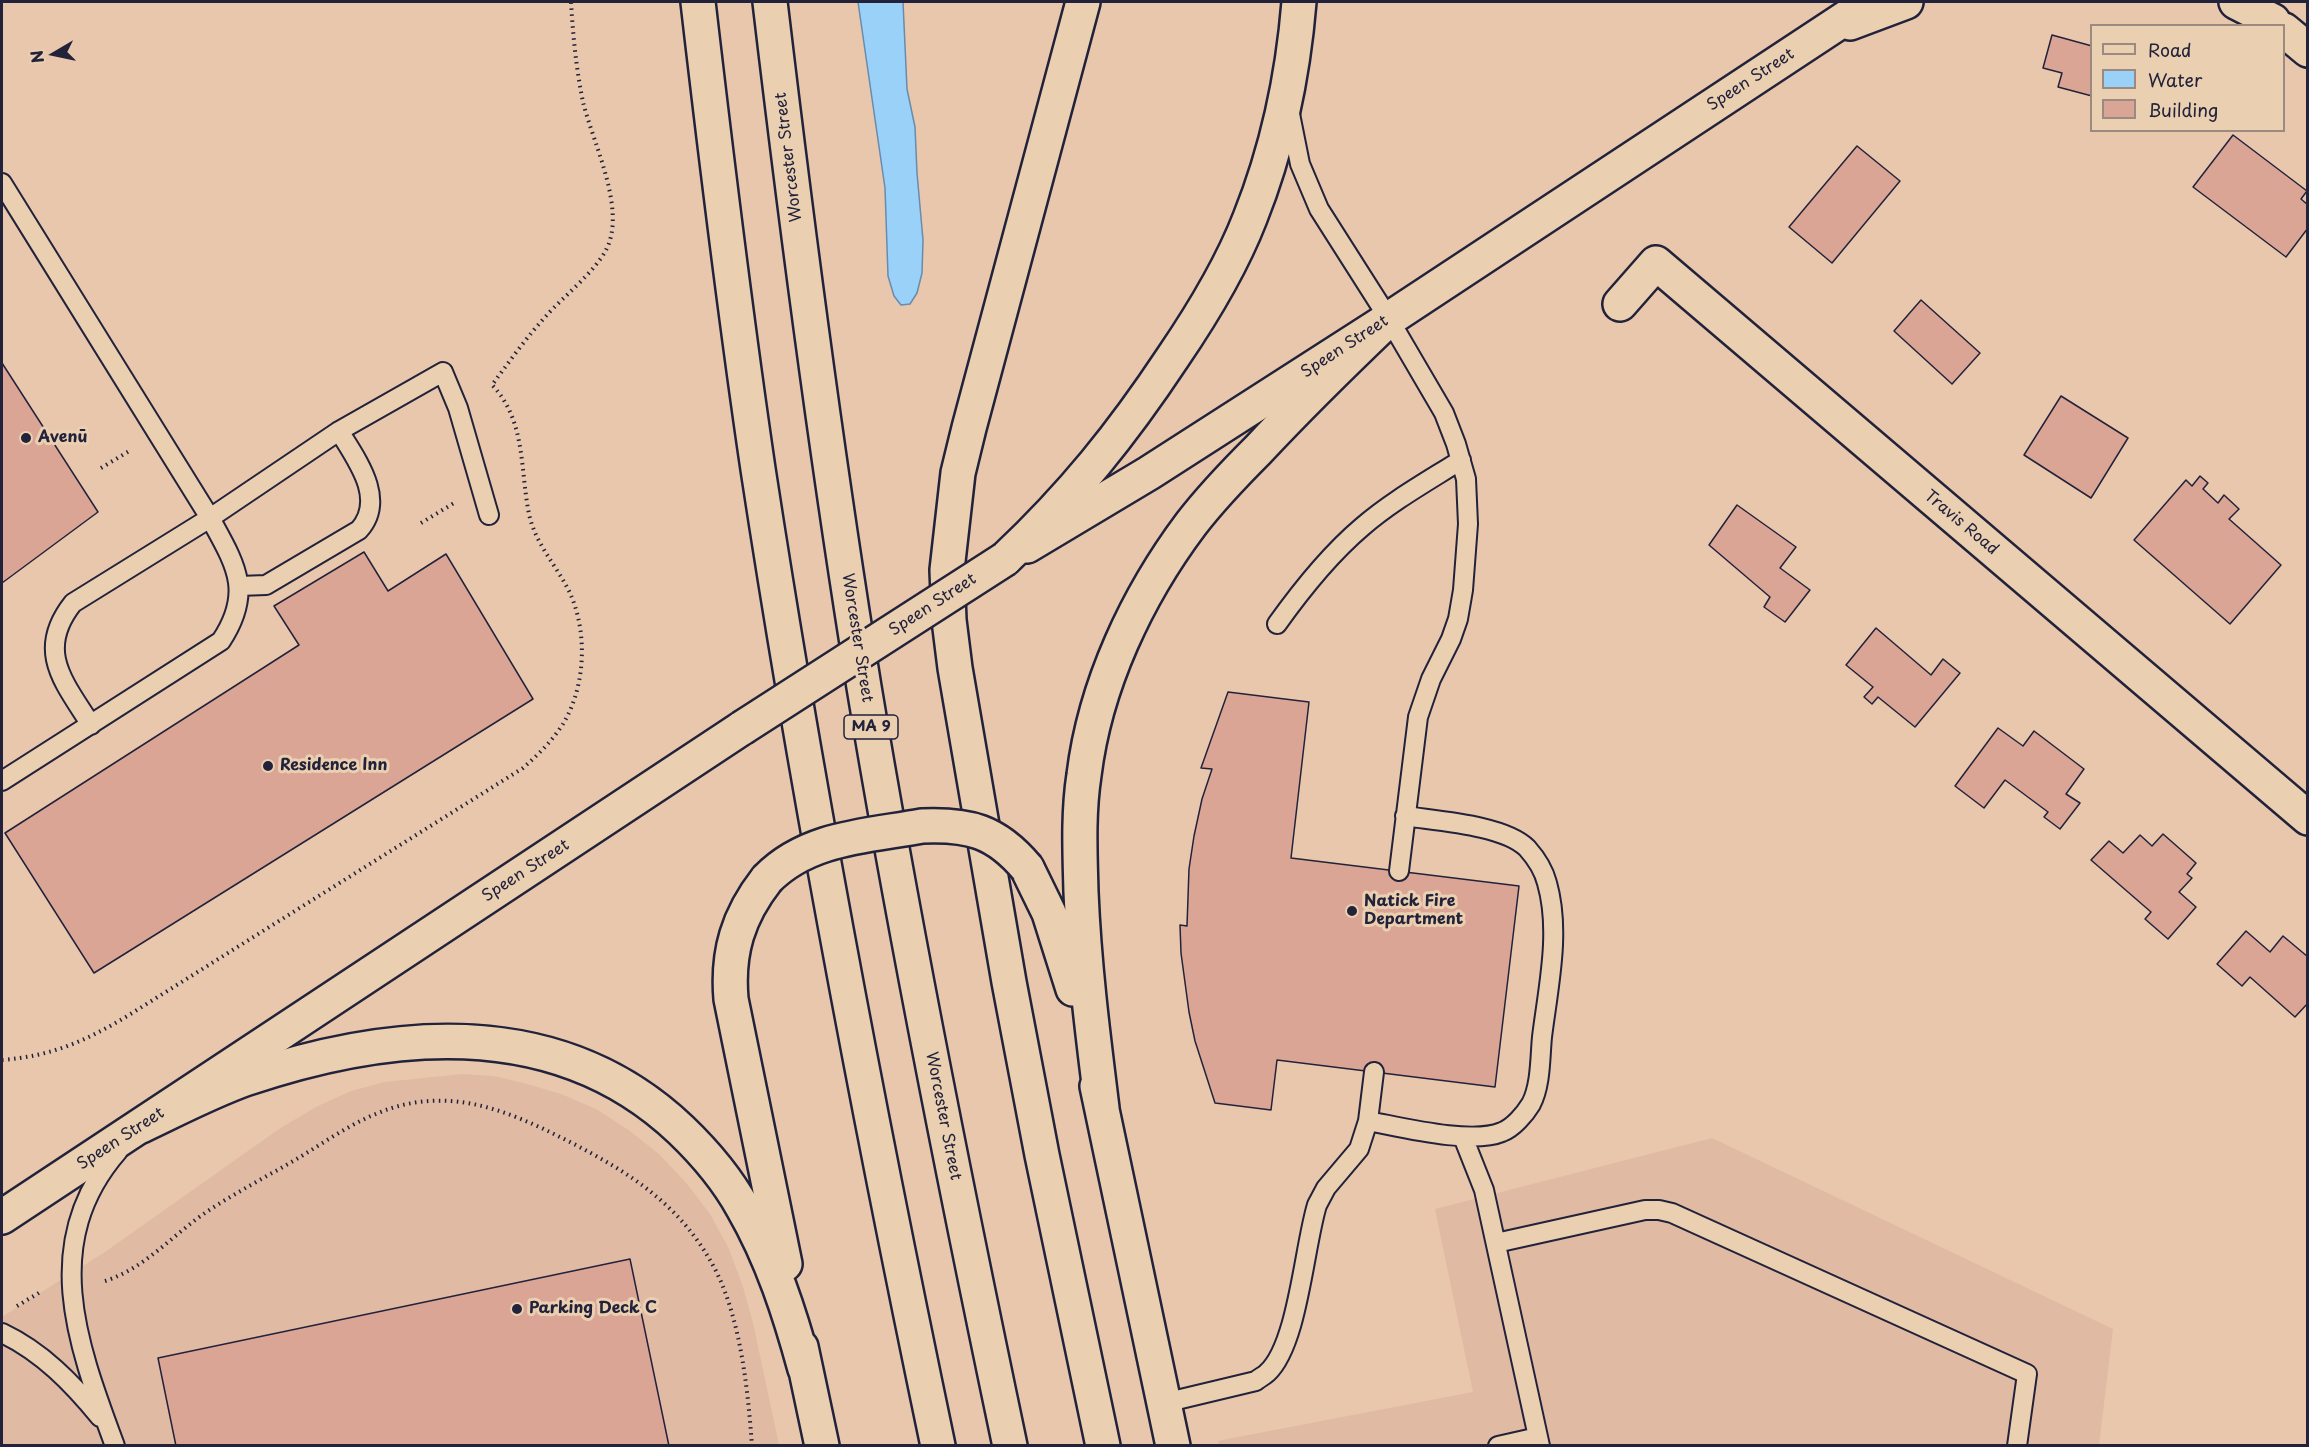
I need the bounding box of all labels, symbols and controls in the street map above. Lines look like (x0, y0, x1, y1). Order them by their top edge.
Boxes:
north arrow (24, 24, 84, 84)
legend (2090, 24, 2285, 132)
text: Road (2148, 36, 2192, 63)
street label: Speen Street (1704, 45, 1798, 115)
text: N (23, 49, 49, 65)
text: Water (2148, 66, 2202, 93)
street label: Worcester Street (772, 91, 806, 223)
text: Building (2148, 96, 2218, 123)
street label: Speen Street (1298, 312, 1392, 382)
place label: Avenū (38, 428, 87, 448)
marker: Avenū (19, 431, 33, 445)
street label: Travis Road (1920, 487, 2002, 559)
street label: Speen Street (886, 570, 980, 640)
street label: Worcester Street (837, 572, 877, 704)
road number: MA 9 (844, 715, 898, 739)
place label: Residence Inn (280, 756, 387, 776)
marker: Residence Inn (261, 759, 275, 773)
street label: Speen Street (479, 836, 573, 906)
place label: Natick Fire Department (1364, 892, 1463, 930)
marker: Natick Fire Department (1345, 904, 1359, 918)
street label: Worcester Street (921, 1050, 965, 1182)
street label: Speen Street (74, 1104, 168, 1174)
place label: Parking Deck C (529, 1299, 657, 1319)
marker: Parking Deck C (510, 1302, 524, 1316)

